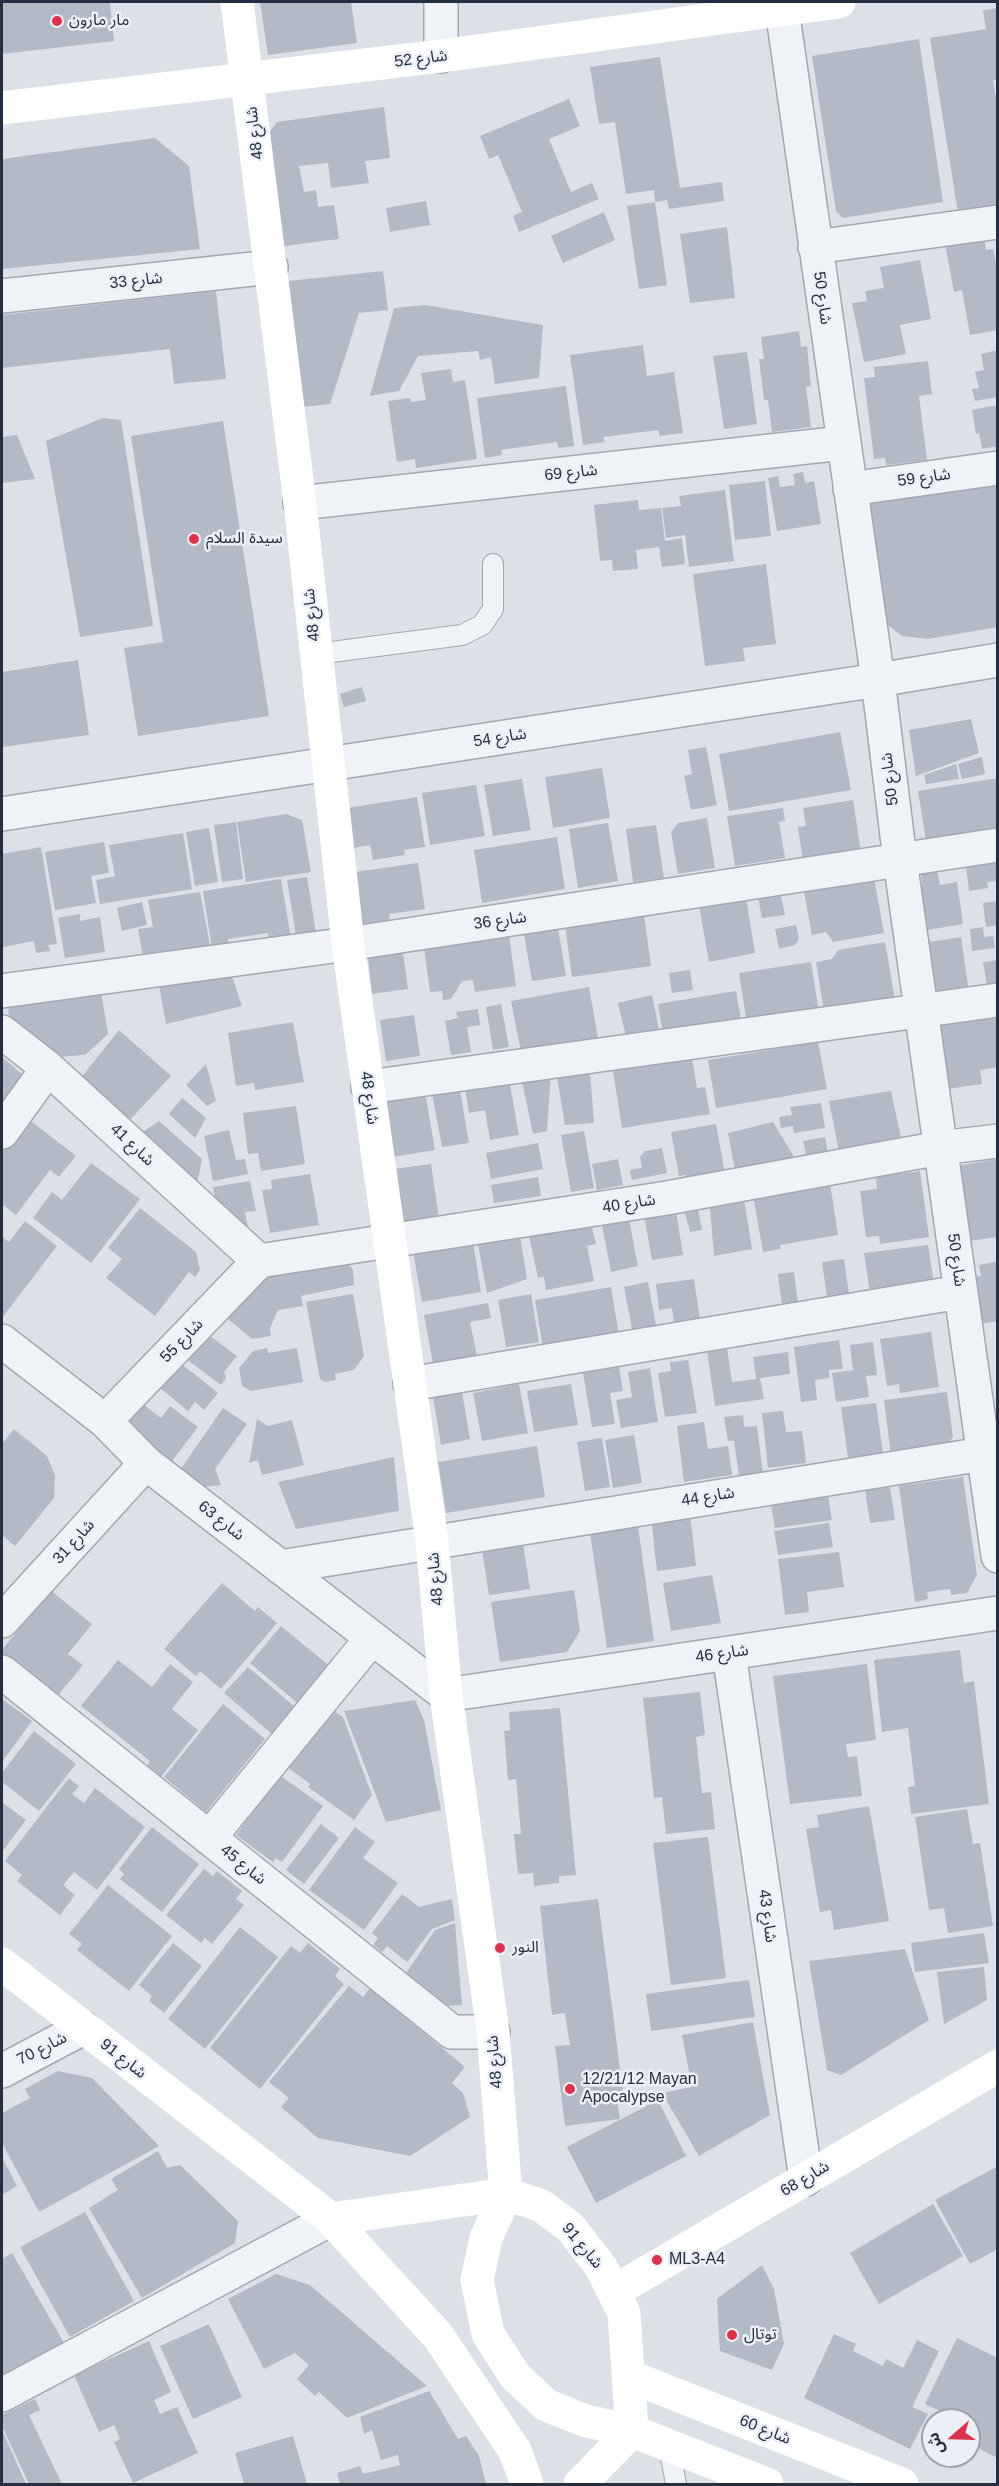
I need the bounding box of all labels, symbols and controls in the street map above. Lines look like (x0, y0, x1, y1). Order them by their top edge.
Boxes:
place label: مار مارون (69, 11, 129, 31)
marker: مار مارون (50, 14, 64, 28)
street label: شارع 52 (393, 46, 449, 72)
street label: شارع 48 (242, 105, 268, 161)
street label: شارع 33 (108, 269, 164, 293)
street label: شارع 50 (809, 270, 835, 326)
street label: شارع 69 (543, 461, 599, 485)
street label: شارع 59 (896, 465, 952, 491)
place label: سيدة السلام (206, 529, 283, 549)
marker: سيدة السلام (187, 532, 201, 546)
street label: شارع 48 (300, 587, 324, 643)
street label: شارع 54 (472, 724, 528, 752)
street label: شارع 50 (877, 751, 903, 807)
street label: شارع 36 (472, 908, 528, 934)
street label: شارع 48 (356, 1070, 382, 1126)
street label: شارع 41 (106, 1120, 158, 1170)
street label: شارع 40 (601, 1190, 657, 1218)
street label: شارع 50 (943, 1232, 969, 1288)
street label: شارع 55 (157, 1315, 207, 1367)
street label: شارع 44 (680, 1483, 736, 1511)
street label: شارع 63 (194, 1497, 248, 1545)
street label: شارع 31 (49, 1516, 99, 1568)
street label: شارع 48 (424, 1552, 448, 1606)
street label: شارع 46 (694, 1641, 750, 1667)
street label: شارع 45 (216, 1841, 270, 1889)
street label: شارع 43 (754, 1888, 780, 1944)
place label: النور (512, 1938, 539, 1958)
marker: النور (493, 1941, 507, 1955)
street label: شارع 70 (14, 2028, 70, 2070)
street label: شارع 91 (96, 2035, 150, 2083)
street label: شارع 48 (483, 2035, 507, 2089)
place label: 12/21/12 Mayan Apocalypse (582, 2070, 697, 2108)
marker: 12/21/12 Mayan Apocalypse (563, 2082, 577, 2096)
street label: شارع 68 (777, 2157, 833, 2201)
street label: شارع 91 (557, 2219, 607, 2273)
place label: ML3-A4 (669, 2250, 725, 2270)
marker: ML3-A4 (650, 2253, 664, 2267)
place label: توتال (744, 2325, 777, 2345)
marker: توتال (725, 2328, 739, 2342)
north arrow (921, 2408, 981, 2468)
street label: شارع 60 (737, 2411, 793, 2449)
text: ش (924, 2430, 947, 2457)

